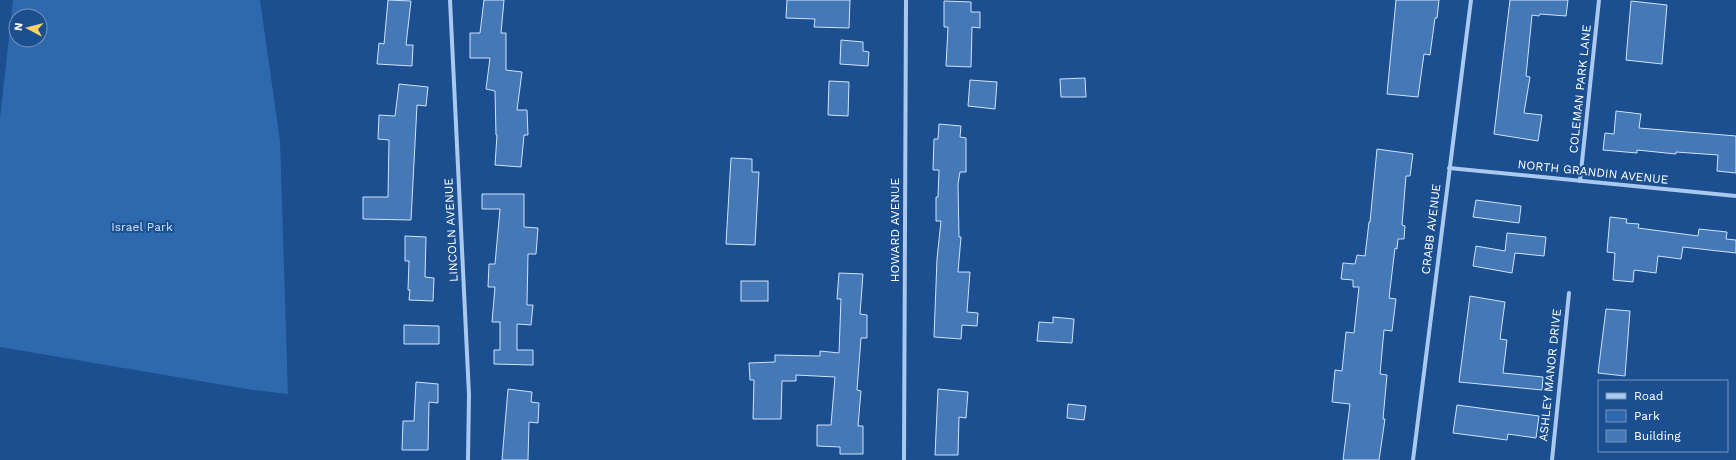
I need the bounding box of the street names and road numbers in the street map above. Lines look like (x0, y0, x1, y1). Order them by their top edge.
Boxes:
street label: COLEMAN PARK LANE (1566, 24, 1594, 154)
street label: NORTH GRANDIN AVENUE (1517, 157, 1669, 187)
street label: LINCOLN AVENUE (441, 177, 461, 282)
street label: HOWARD AVENUE (888, 177, 902, 282)
street label: CRABB AVENUE (1419, 183, 1444, 275)
street label: ASHLEY MANOR DRIVE (1536, 308, 1564, 442)

